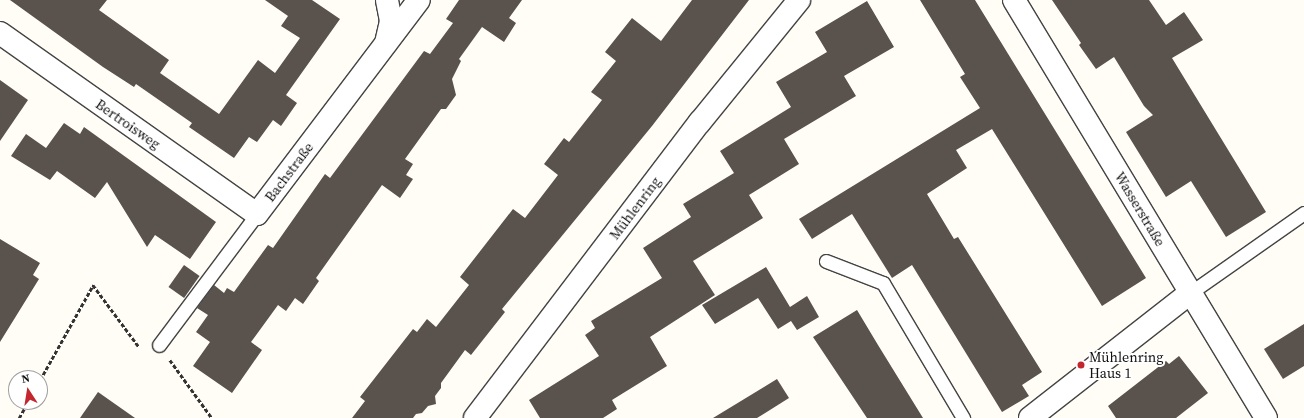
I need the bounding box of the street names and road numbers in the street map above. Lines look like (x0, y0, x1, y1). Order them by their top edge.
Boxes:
street label: Bertroisweg (92, 96, 164, 152)
street label: Bachstraße (261, 139, 317, 205)
street label: Wasserstraße (1111, 169, 1169, 249)
street label: Mühlenring (606, 173, 664, 243)

